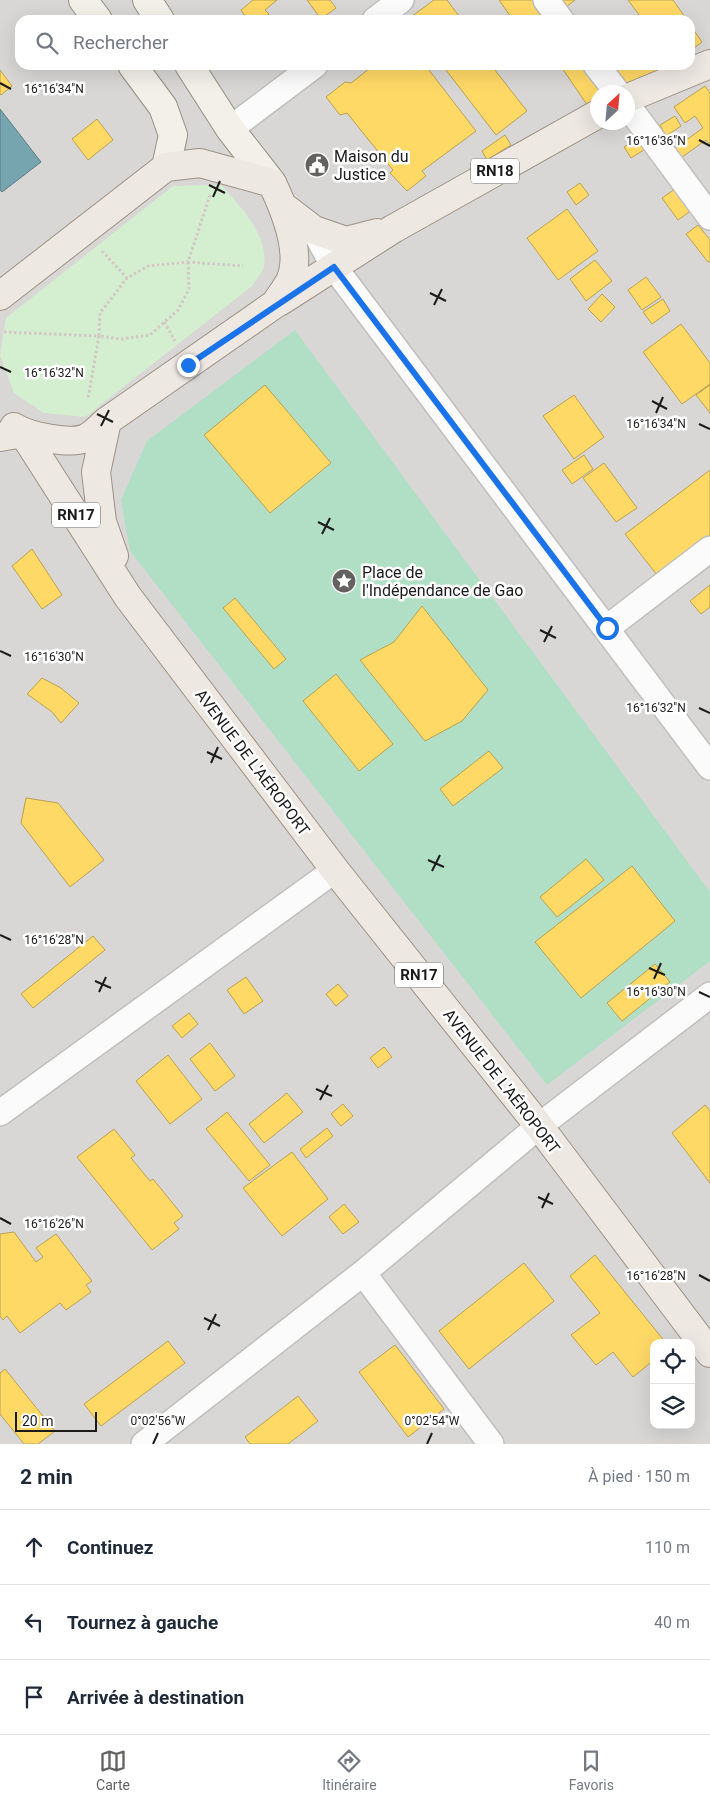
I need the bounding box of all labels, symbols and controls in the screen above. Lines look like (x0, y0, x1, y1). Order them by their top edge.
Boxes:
search box (15, 15, 695, 70)
icon: search (33, 29, 61, 57)
text: Rechercher (73, 31, 168, 54)
text: 16°16'34"N (24, 82, 84, 96)
north arrow (590, 85, 635, 130)
text: 16°16'36"N (626, 134, 686, 148)
place label: Maison du Justice (334, 147, 409, 184)
public building icon: Maison du Justice (304, 152, 330, 178)
road number: RN18 (471, 158, 519, 184)
route end (177, 354, 200, 377)
text: 16°16'32"N (24, 366, 84, 380)
text: 16°16'34"N (626, 417, 686, 431)
road number: RN17 (52, 502, 100, 528)
place label: Place de l'Indépendance de Gao (362, 563, 523, 600)
place icon: Place de l'Indépendance de Gao (331, 568, 357, 594)
route start (596, 617, 619, 640)
text: 16°16'30"N (24, 650, 84, 664)
street label: AVENUE DE L'AÉROPORT (191, 685, 314, 840)
text: 16°16'32"N (626, 701, 686, 715)
text: 16°16'28"N (24, 933, 84, 947)
road number: RN17 (395, 962, 443, 988)
text: 16°16'30"N (626, 985, 686, 999)
street label: AVENUE DE L'AÉROPORT (439, 1005, 564, 1158)
text: 16°16'26"N (24, 1217, 84, 1231)
text: 16°16'28"N (626, 1269, 686, 1283)
map controls (650, 1339, 695, 1429)
button: locate (650, 1339, 695, 1384)
button: layers (650, 1384, 695, 1429)
scale bar (15, 1409, 98, 1432)
text: 20 m (22, 1413, 54, 1429)
text: 0°02'56"W (131, 1414, 186, 1428)
text: 0°02'54"W (405, 1414, 460, 1428)
text: 2 min (20, 1465, 73, 1489)
text: À pied · 150 m (588, 1467, 690, 1486)
icon: ahead (20, 1533, 48, 1561)
text: Continuez (67, 1536, 153, 1559)
text: 110 m (645, 1538, 690, 1557)
icon: left (20, 1608, 48, 1636)
text: Tournez à gauche (67, 1611, 218, 1634)
text: 40 m (654, 1613, 690, 1632)
icon: arrive (20, 1683, 48, 1711)
text: Arrivée à destination (67, 1686, 244, 1709)
tab: Carte (96, 1747, 130, 1793)
tab: Itinéraire (322, 1747, 377, 1793)
tab: Favoris (569, 1747, 614, 1793)

